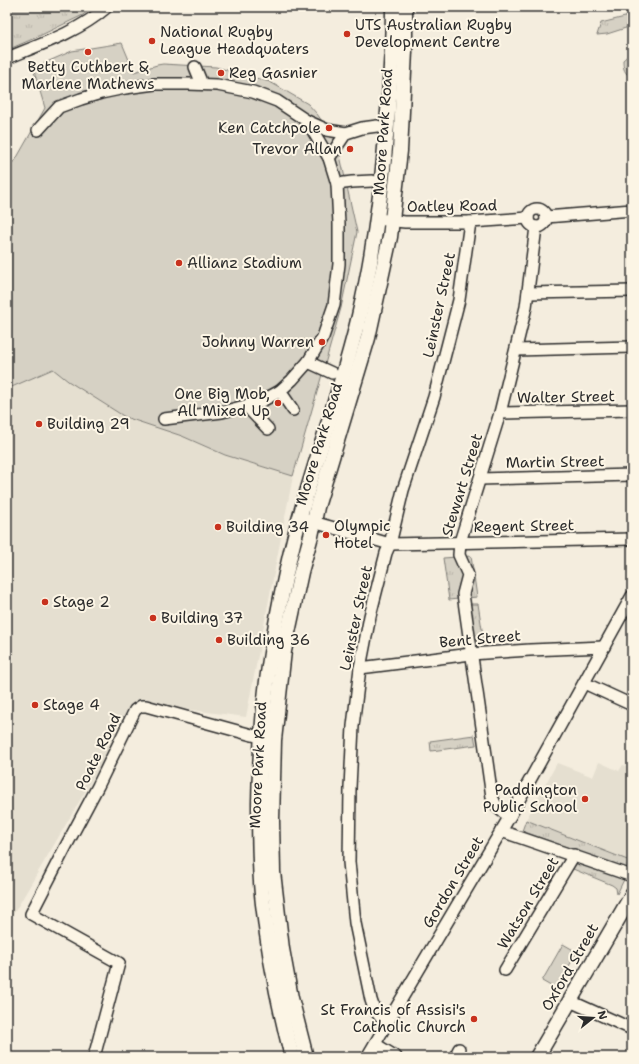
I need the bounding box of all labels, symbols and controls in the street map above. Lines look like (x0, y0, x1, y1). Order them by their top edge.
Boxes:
place label: UTS Australian Rugby Development Centre (355, 15, 512, 52)
place label: National Rugby League Headquaters (160, 22, 309, 59)
marker: UTS Australian Rugby Development Centre (342, 29, 352, 39)
marker: National Rugby League Headquaters (147, 36, 157, 46)
marker: Betty Cuthbert & Marlene Mathews (83, 47, 93, 57)
place label: Betty Cuthbert & Marlene Mathews (21, 57, 155, 94)
place label: Reg Gasnier (229, 63, 318, 83)
street label: Moore Park Road (369, 67, 397, 196)
marker: Reg Gasnier (216, 68, 226, 78)
place label: Ken Catchpole (218, 118, 321, 138)
marker: Ken Catchpole (324, 123, 334, 133)
place label: Trevor Allan (252, 139, 342, 159)
marker: Trevor Allan (345, 144, 355, 154)
street label: Oatley Road (407, 195, 498, 217)
street label: Leinster Street (418, 251, 460, 359)
place label: Allianz Stadium (187, 253, 302, 273)
marker: Allianz Stadium (174, 258, 184, 268)
place label: Johnny Warren (202, 332, 314, 352)
marker: Johnny Warren (317, 337, 327, 347)
street label: Moore Park Road (291, 380, 347, 508)
place label: One Big Mob, All Mixed Up (174, 384, 270, 421)
street label: Walter Street (517, 386, 615, 408)
marker: One Big Mob, All Mixed Up (273, 398, 283, 408)
place label: Building 29 (47, 414, 130, 434)
marker: Building 29 (34, 419, 44, 429)
street label: Stewart Street (437, 431, 487, 539)
street label: Martin Street (505, 451, 605, 473)
street label: Regent Street (474, 515, 574, 537)
place label: Olympic Hotel (334, 516, 391, 553)
place label: Building 34 (226, 517, 309, 537)
marker: Building 34 (213, 522, 223, 532)
marker: Olympic Hotel (321, 530, 331, 540)
street label: Leinster Street (335, 564, 377, 672)
place label: Stage 2 (53, 592, 110, 612)
marker: Stage 2 (40, 597, 50, 607)
place label: Building 37 (161, 608, 243, 628)
marker: Building 37 (148, 613, 158, 623)
street label: Bent Street (438, 625, 522, 653)
place label: Building 36 (227, 630, 310, 650)
marker: Building 36 (214, 635, 224, 645)
place label: Stage 4 (43, 695, 100, 715)
marker: Stage 4 (30, 700, 40, 710)
street label: Moore Park Road (245, 701, 271, 829)
street label: Poate Road (71, 710, 126, 794)
place label: Paddington Public School (483, 780, 577, 817)
marker: Paddington Public School (580, 794, 590, 804)
street label: Gordon Street (418, 832, 488, 932)
street label: Watson Street (493, 853, 563, 953)
street label: Oxford Street (537, 920, 603, 1014)
north arrow (573, 998, 613, 1038)
place label: St Francis of Assisi's Catholic Church (320, 1000, 466, 1037)
text: N (594, 1009, 611, 1022)
marker: St Francis of Assisi's Catholic Church (469, 1014, 479, 1024)

